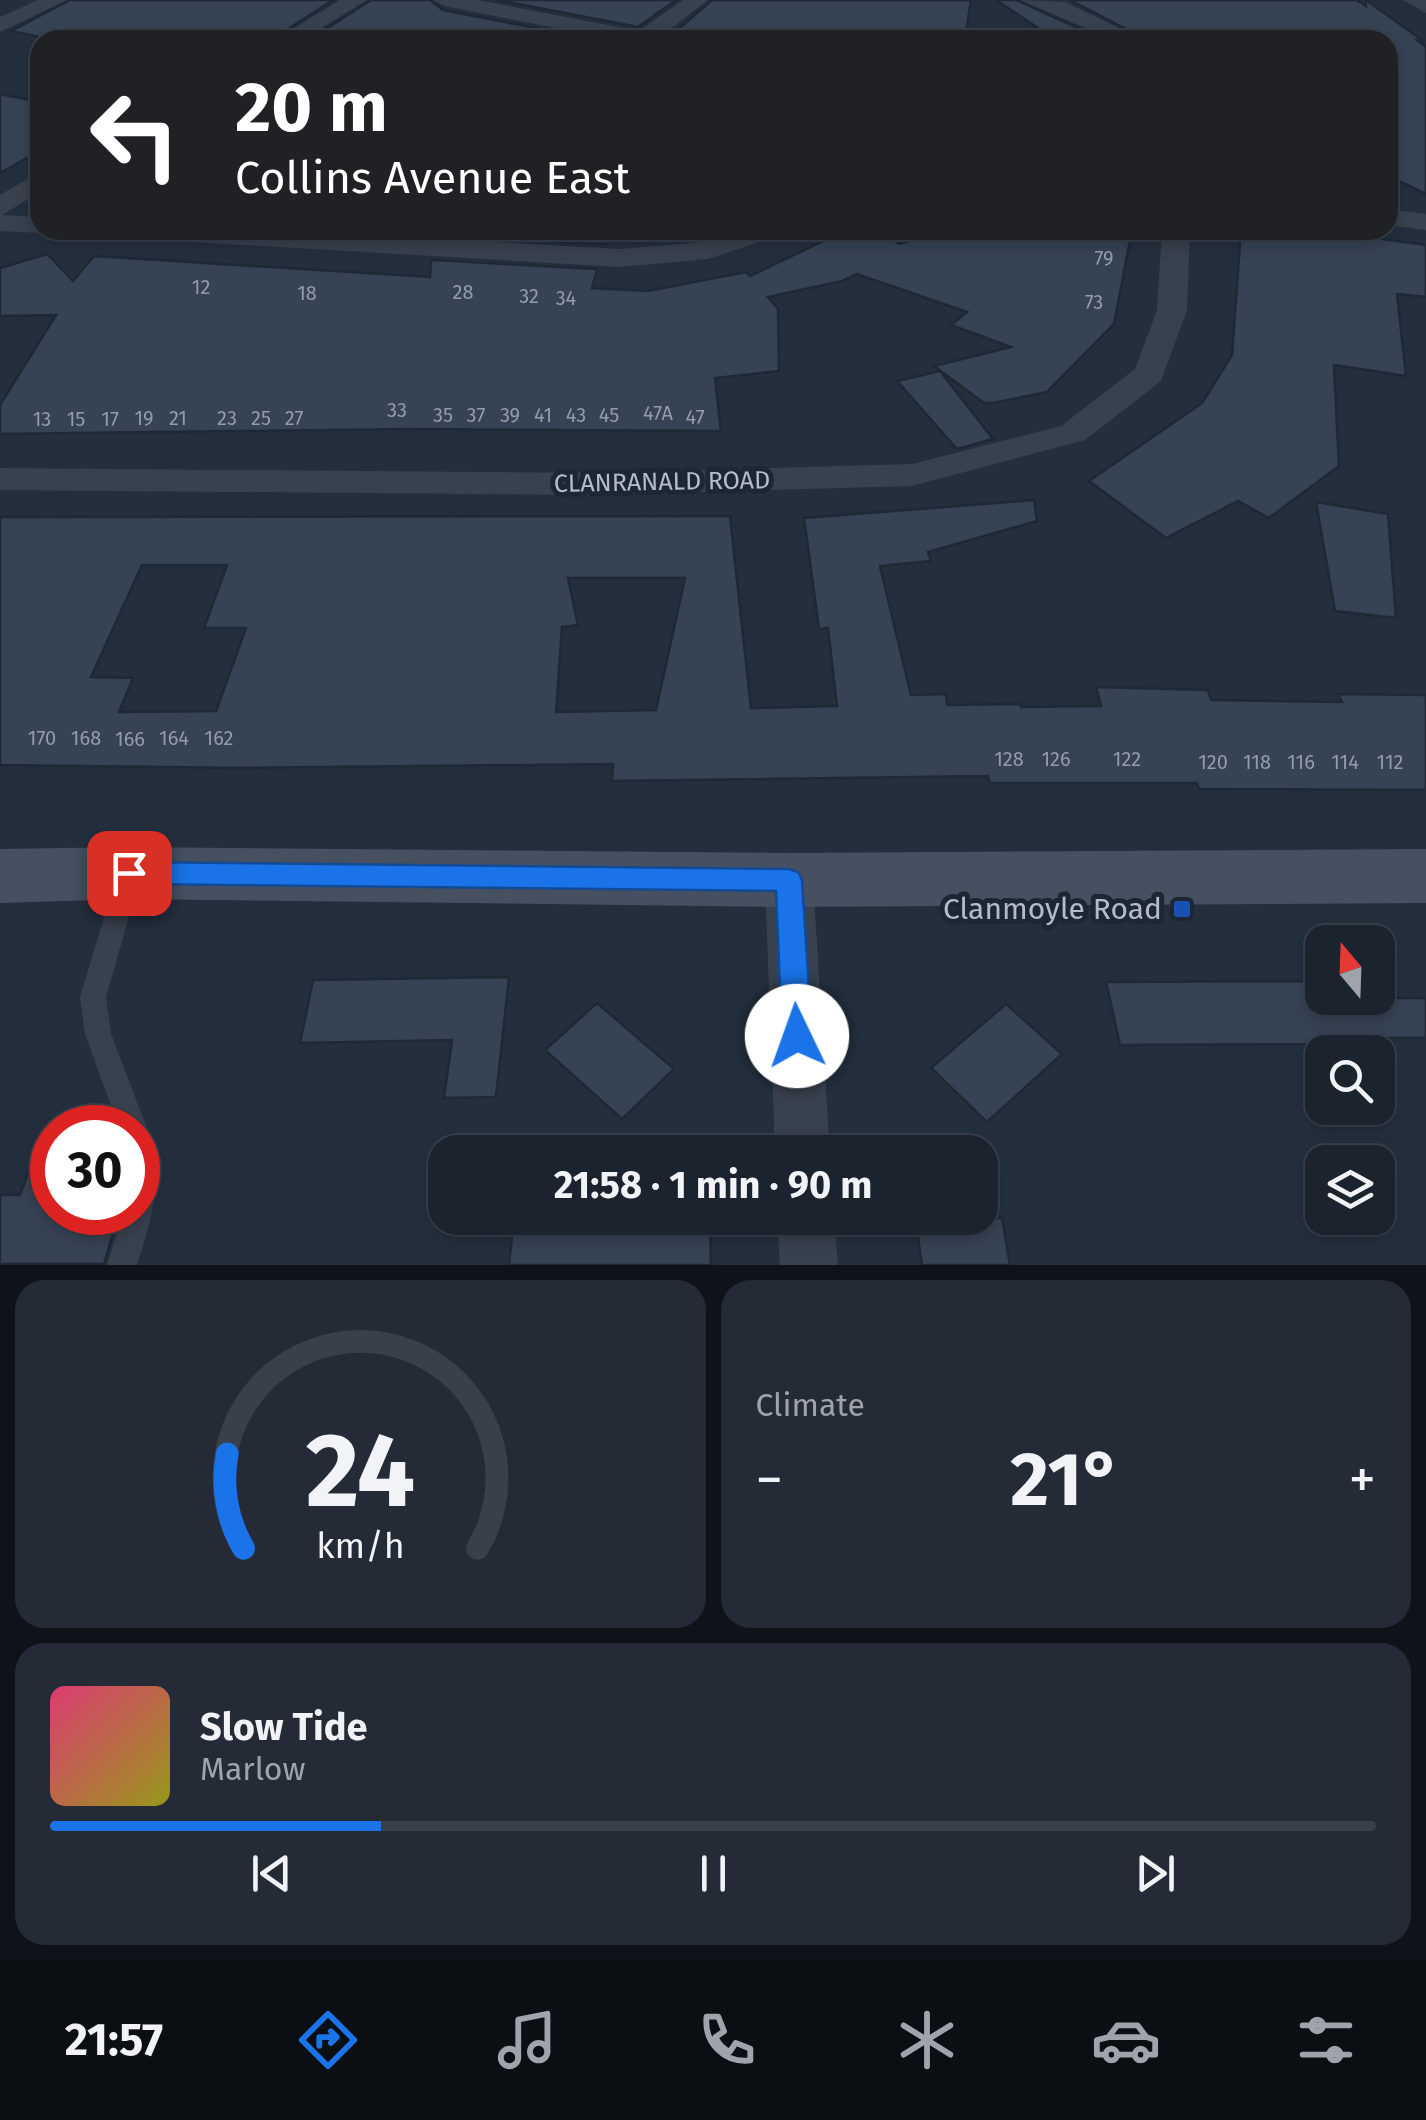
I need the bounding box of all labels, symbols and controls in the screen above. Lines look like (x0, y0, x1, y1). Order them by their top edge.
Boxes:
text: 20 m (235, 66, 388, 150)
icon: left (70, 70, 200, 200)
text: Collins Avenue East (235, 151, 630, 205)
house number: 79 (1094, 246, 1114, 270)
house number: 12 (192, 275, 210, 299)
house number: 28 (453, 280, 473, 304)
house number: 18 (297, 281, 317, 305)
house number: 32 (519, 284, 539, 308)
house number: 34 (556, 286, 577, 310)
house number: 73 (1085, 290, 1103, 314)
house number: 33 (387, 398, 407, 422)
house number: 47A (643, 401, 673, 425)
house number: 35 (433, 403, 453, 427)
house number: 37 (467, 403, 485, 427)
house number: 39 (500, 403, 520, 427)
house number: 41 (534, 403, 552, 427)
house number: 43 (566, 403, 586, 427)
house number: 45 (599, 403, 619, 427)
house number: 47 (685, 405, 705, 429)
house number: 19 (134, 406, 154, 430)
house number: 21 (169, 406, 187, 430)
house number: 23 (217, 406, 237, 430)
house number: 25 (251, 406, 271, 430)
house number: 27 (285, 406, 303, 430)
house number: 13 (33, 407, 51, 431)
house number: 15 (67, 407, 85, 431)
house number: 17 (101, 407, 119, 431)
street label: CLANRANALD ROAD (554, 465, 770, 499)
house number: 170 (28, 726, 56, 750)
house number: 168 (71, 726, 101, 750)
house number: 164 (159, 726, 189, 750)
house number: 162 (205, 726, 233, 750)
house number: 166 (115, 727, 145, 751)
house number: 128 (994, 747, 1024, 771)
house number: 126 (1041, 747, 1071, 771)
house number: 122 (1113, 747, 1141, 771)
house number: 120 (1198, 750, 1228, 774)
house number: 118 (1243, 750, 1271, 774)
house number: 116 (1287, 750, 1315, 774)
house number: 114 (1331, 750, 1359, 774)
house number: 112 (1377, 750, 1403, 774)
pin (87, 831, 172, 916)
icon: arrive (102, 846, 157, 901)
place label: Clanmoyle Road (943, 891, 1162, 927)
marker: Clanmoyle Road (1171, 898, 1193, 920)
north arrow (1305, 925, 1395, 1015)
map controls (1305, 925, 1395, 1235)
position arrow (745, 984, 849, 1088)
button: search (1305, 1035, 1395, 1125)
speed limit sign: 30 (30, 1105, 160, 1235)
button: layers (1305, 1145, 1395, 1235)
text: 21:58 · 1 min · 90 m (554, 1162, 872, 1208)
text: Climate (756, 1386, 865, 1424)
text: 24 (305, 1409, 415, 1534)
text: 21° (1010, 1435, 1121, 1525)
text: − (756, 1447, 783, 1513)
text: + (1349, 1447, 1376, 1513)
text: km/h (316, 1525, 404, 1567)
text: Slow Tide (200, 1704, 368, 1750)
text: Marlow (200, 1750, 306, 1788)
icon: previous (244, 1846, 299, 1901)
icon: pause (686, 1846, 741, 1901)
icon: next (1128, 1846, 1183, 1901)
icon: directions (293, 2005, 363, 2075)
icon: music (492, 2005, 562, 2075)
icon: phone (692, 2005, 762, 2075)
icon: climate (892, 2005, 962, 2075)
icon: car (1091, 2005, 1161, 2075)
icon: filters (1291, 2005, 1361, 2075)
text: 21:57 (65, 2013, 163, 2067)

